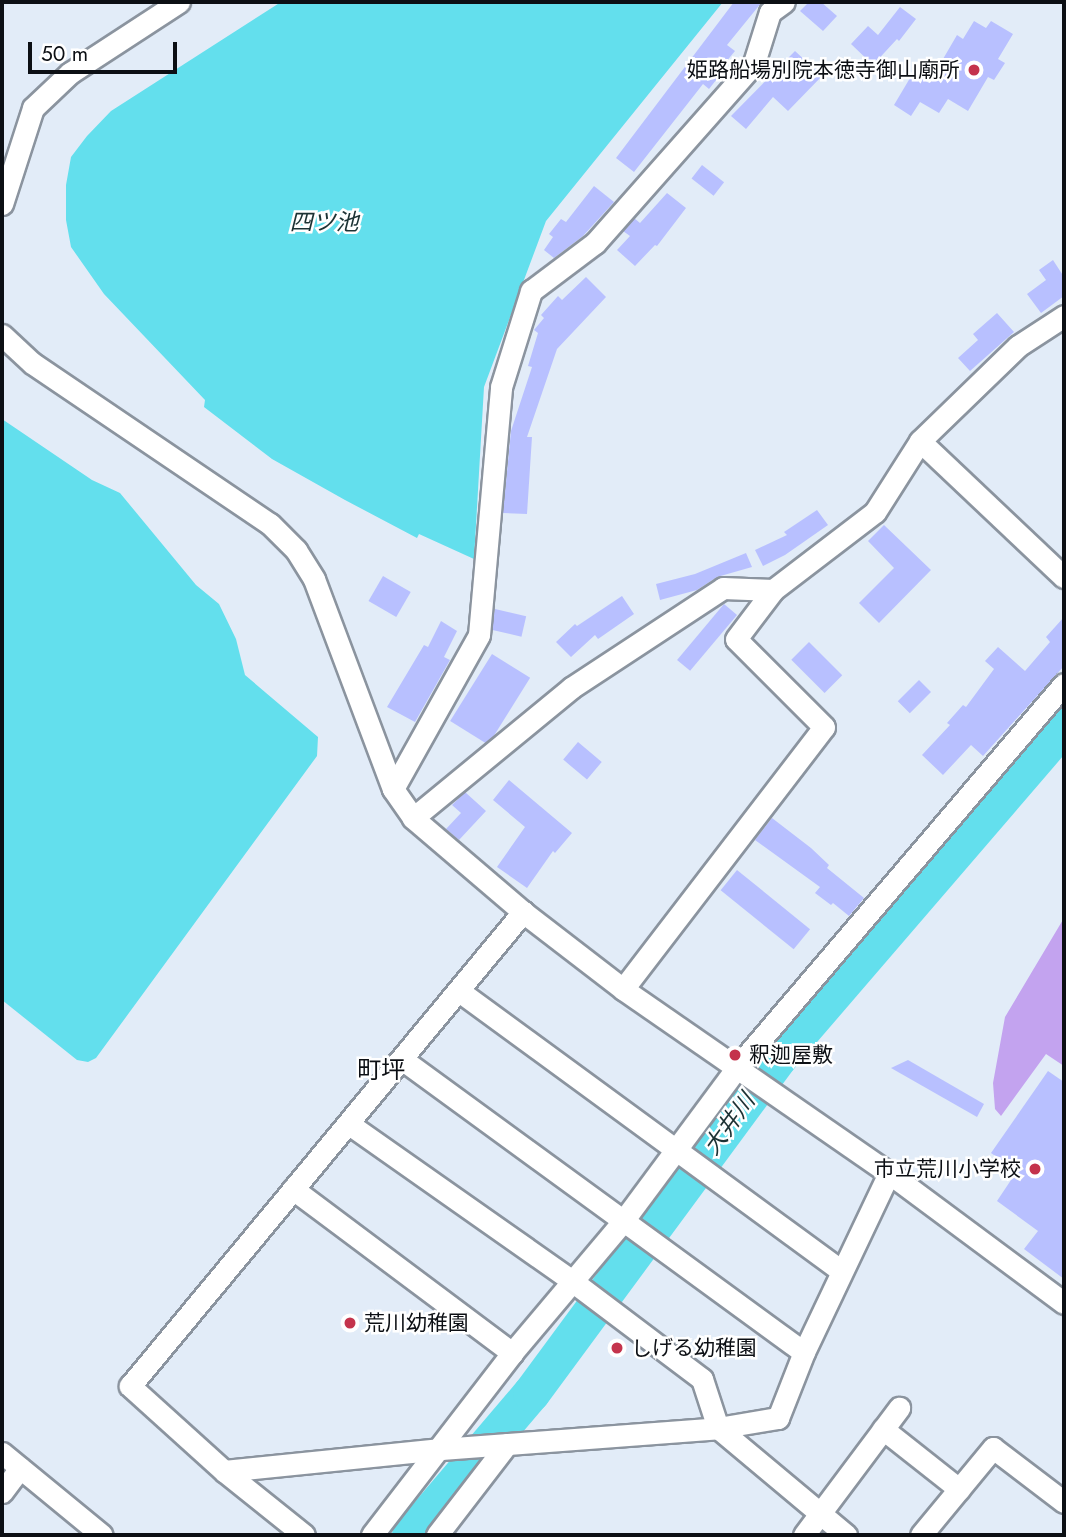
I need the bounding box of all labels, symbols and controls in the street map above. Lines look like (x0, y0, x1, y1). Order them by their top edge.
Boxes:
scale bar (32, 28, 180, 72)
text: 50 m (41, 39, 88, 69)
place label: 姫路船場別院本徳寺御山廟所 (687, 57, 960, 83)
marker: 姫路船場別院本徳寺御山廟所 (966, 62, 982, 78)
water label: 四ツ池 (290, 208, 358, 236)
place label: 釈迦屋敷 (749, 1042, 833, 1068)
marker: 釈迦屋敷 (727, 1047, 743, 1063)
district label: 町坪 (357, 1056, 405, 1084)
water label: 大井川 (698, 1088, 760, 1160)
place label: 市立荒川小学校 (874, 1156, 1021, 1182)
marker: 市立荒川小学校 (1027, 1161, 1043, 1177)
place label: 荒川幼稚園 (364, 1310, 469, 1336)
marker: 荒川幼稚園 (342, 1315, 358, 1331)
place label: しげる幼稚園 (631, 1335, 757, 1361)
marker: しげる幼稚園 (609, 1340, 625, 1356)

